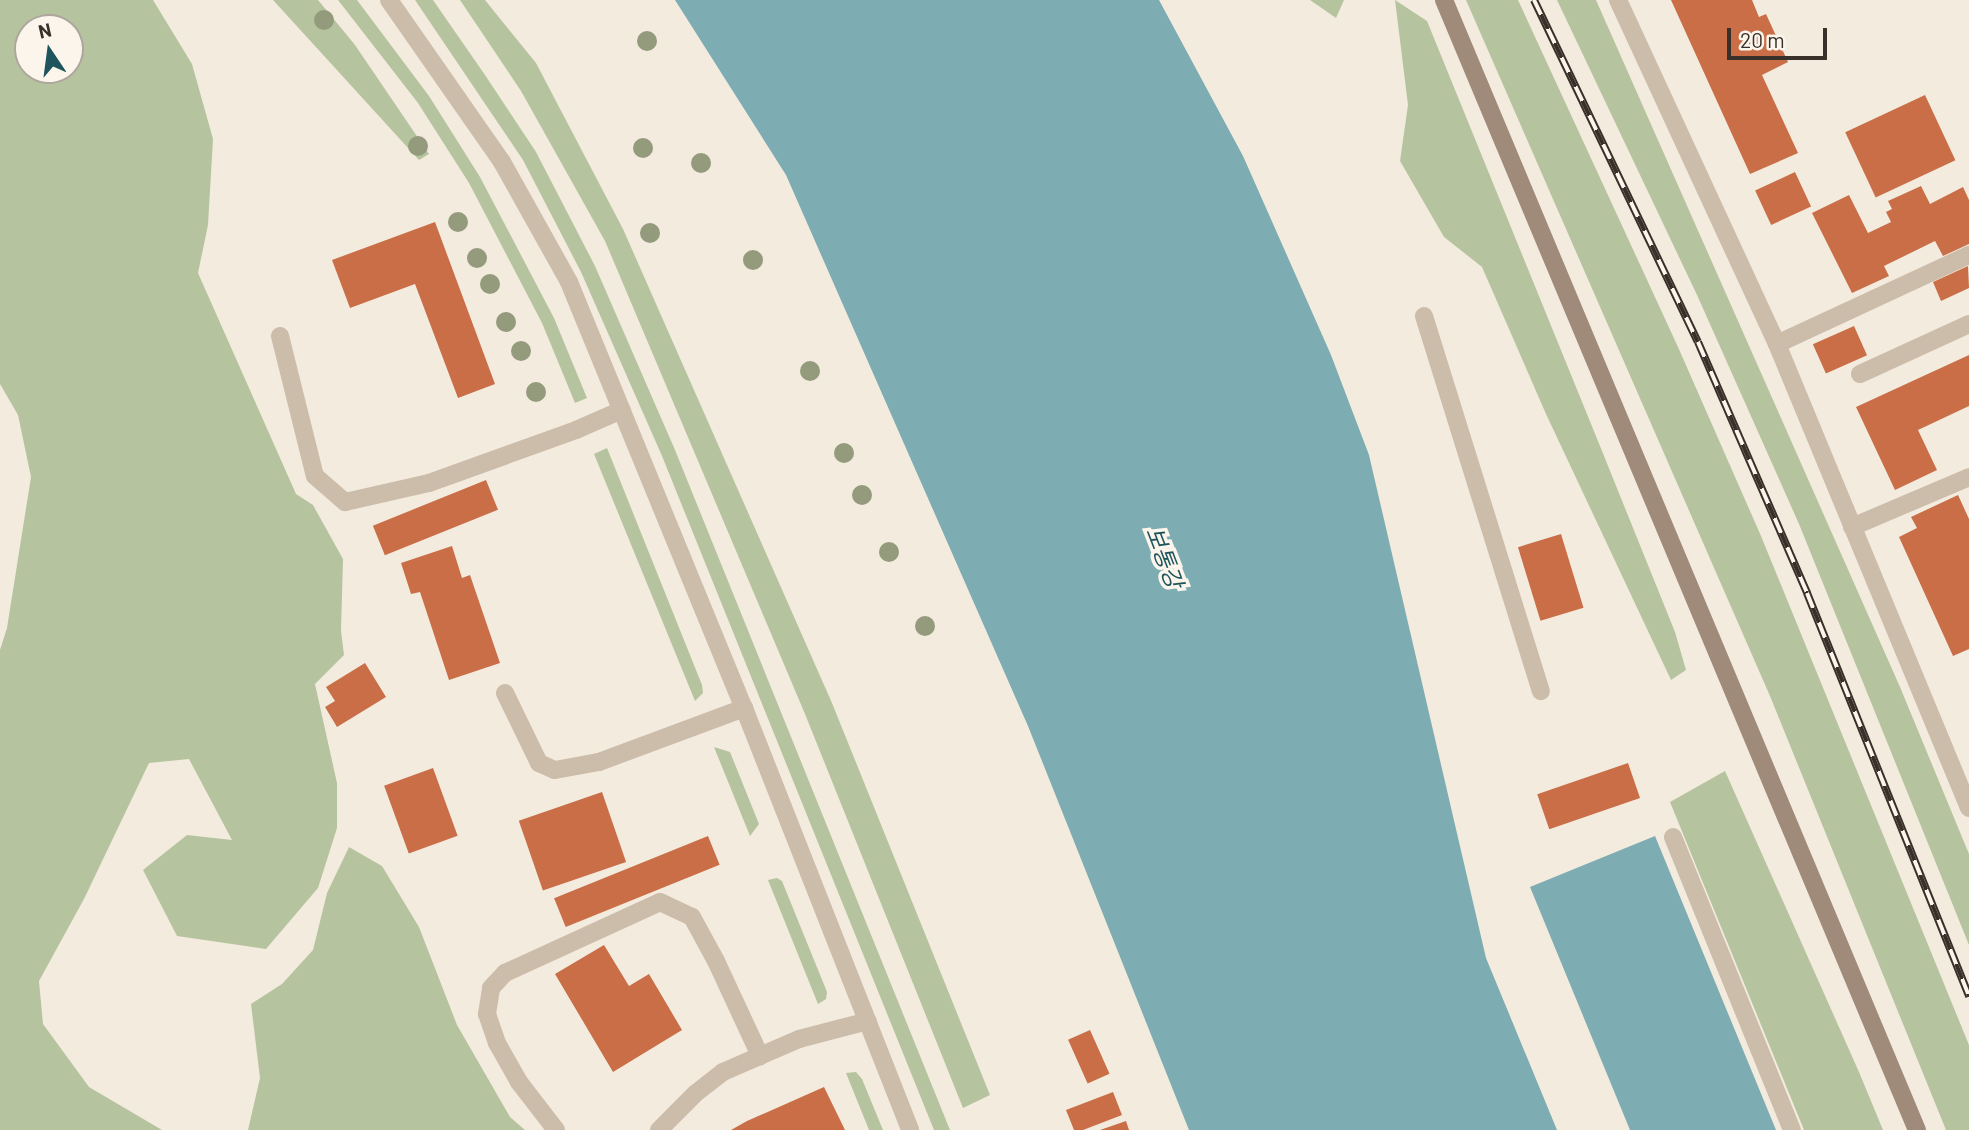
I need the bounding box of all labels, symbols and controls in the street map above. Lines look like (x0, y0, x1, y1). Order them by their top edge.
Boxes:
north arrow (14, 14, 84, 84)
scale bar (1731, 14, 1831, 58)
text: N (36, 17, 53, 43)
text: 20 m (1740, 27, 1785, 52)
water label: 보통강 (1141, 522, 1189, 592)

